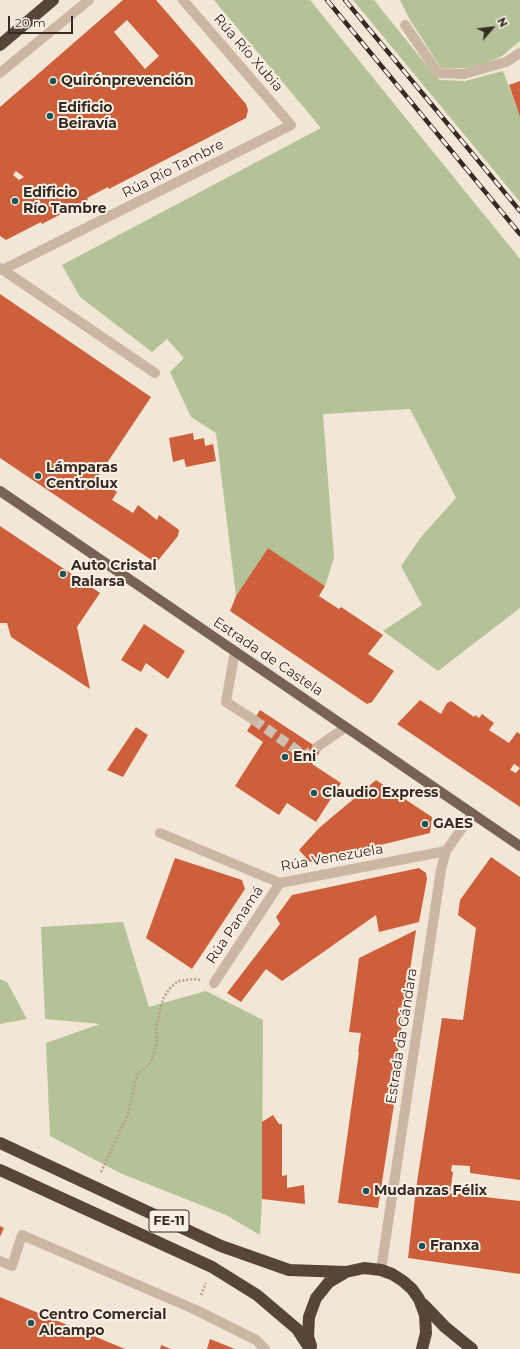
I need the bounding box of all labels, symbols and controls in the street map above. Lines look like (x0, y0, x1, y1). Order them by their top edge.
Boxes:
scale bar (10, 8, 75, 34)
north arrow (472, 8, 512, 48)
street label: Rúa Río Xubia (210, 11, 286, 95)
text: 20 m (15, 15, 46, 30)
text: N (494, 15, 511, 30)
place label: Quirónprevención (61, 73, 194, 89)
marker: Quirónprevención (48, 76, 58, 86)
place label: Edificio Beiravía (58, 100, 117, 132)
marker: Edificio Beiravía (45, 111, 55, 121)
street label: Rúa Río Tambre (119, 136, 227, 202)
place label: Edificio Río Tambre (23, 185, 107, 218)
marker: Edificio Río Tambre (10, 196, 20, 206)
place label: Lámparas Centrolux (46, 460, 118, 492)
marker: Lámparas Centrolux (33, 471, 43, 481)
place label: Auto Cristal Ralarsa (71, 558, 157, 590)
marker: Auto Cristal Ralarsa (58, 569, 68, 579)
street label: Estrada de Castela (210, 614, 326, 700)
place label: Eni (293, 749, 316, 765)
marker: Eni (280, 752, 290, 762)
place label: Claudio Express (322, 785, 439, 801)
marker: Claudio Express (309, 788, 319, 798)
place label: GAES (433, 816, 473, 832)
marker: GAES (420, 819, 430, 829)
street label: Rúa Venezuela (279, 841, 385, 875)
street label: Rúa Panamá (203, 883, 267, 967)
street label: Estrada da Gándara (383, 967, 421, 1105)
place label: Mudanzas Félix (374, 1183, 487, 1199)
marker: Mudanzas Félix (361, 1186, 371, 1196)
road number: FE-11 (149, 1210, 189, 1232)
place label: Franxa (430, 1238, 479, 1254)
marker: Franxa (417, 1241, 427, 1251)
place label: Centro Comercial Alcampo (39, 1307, 166, 1340)
marker: Centro Comercial Alcampo (26, 1318, 36, 1328)

